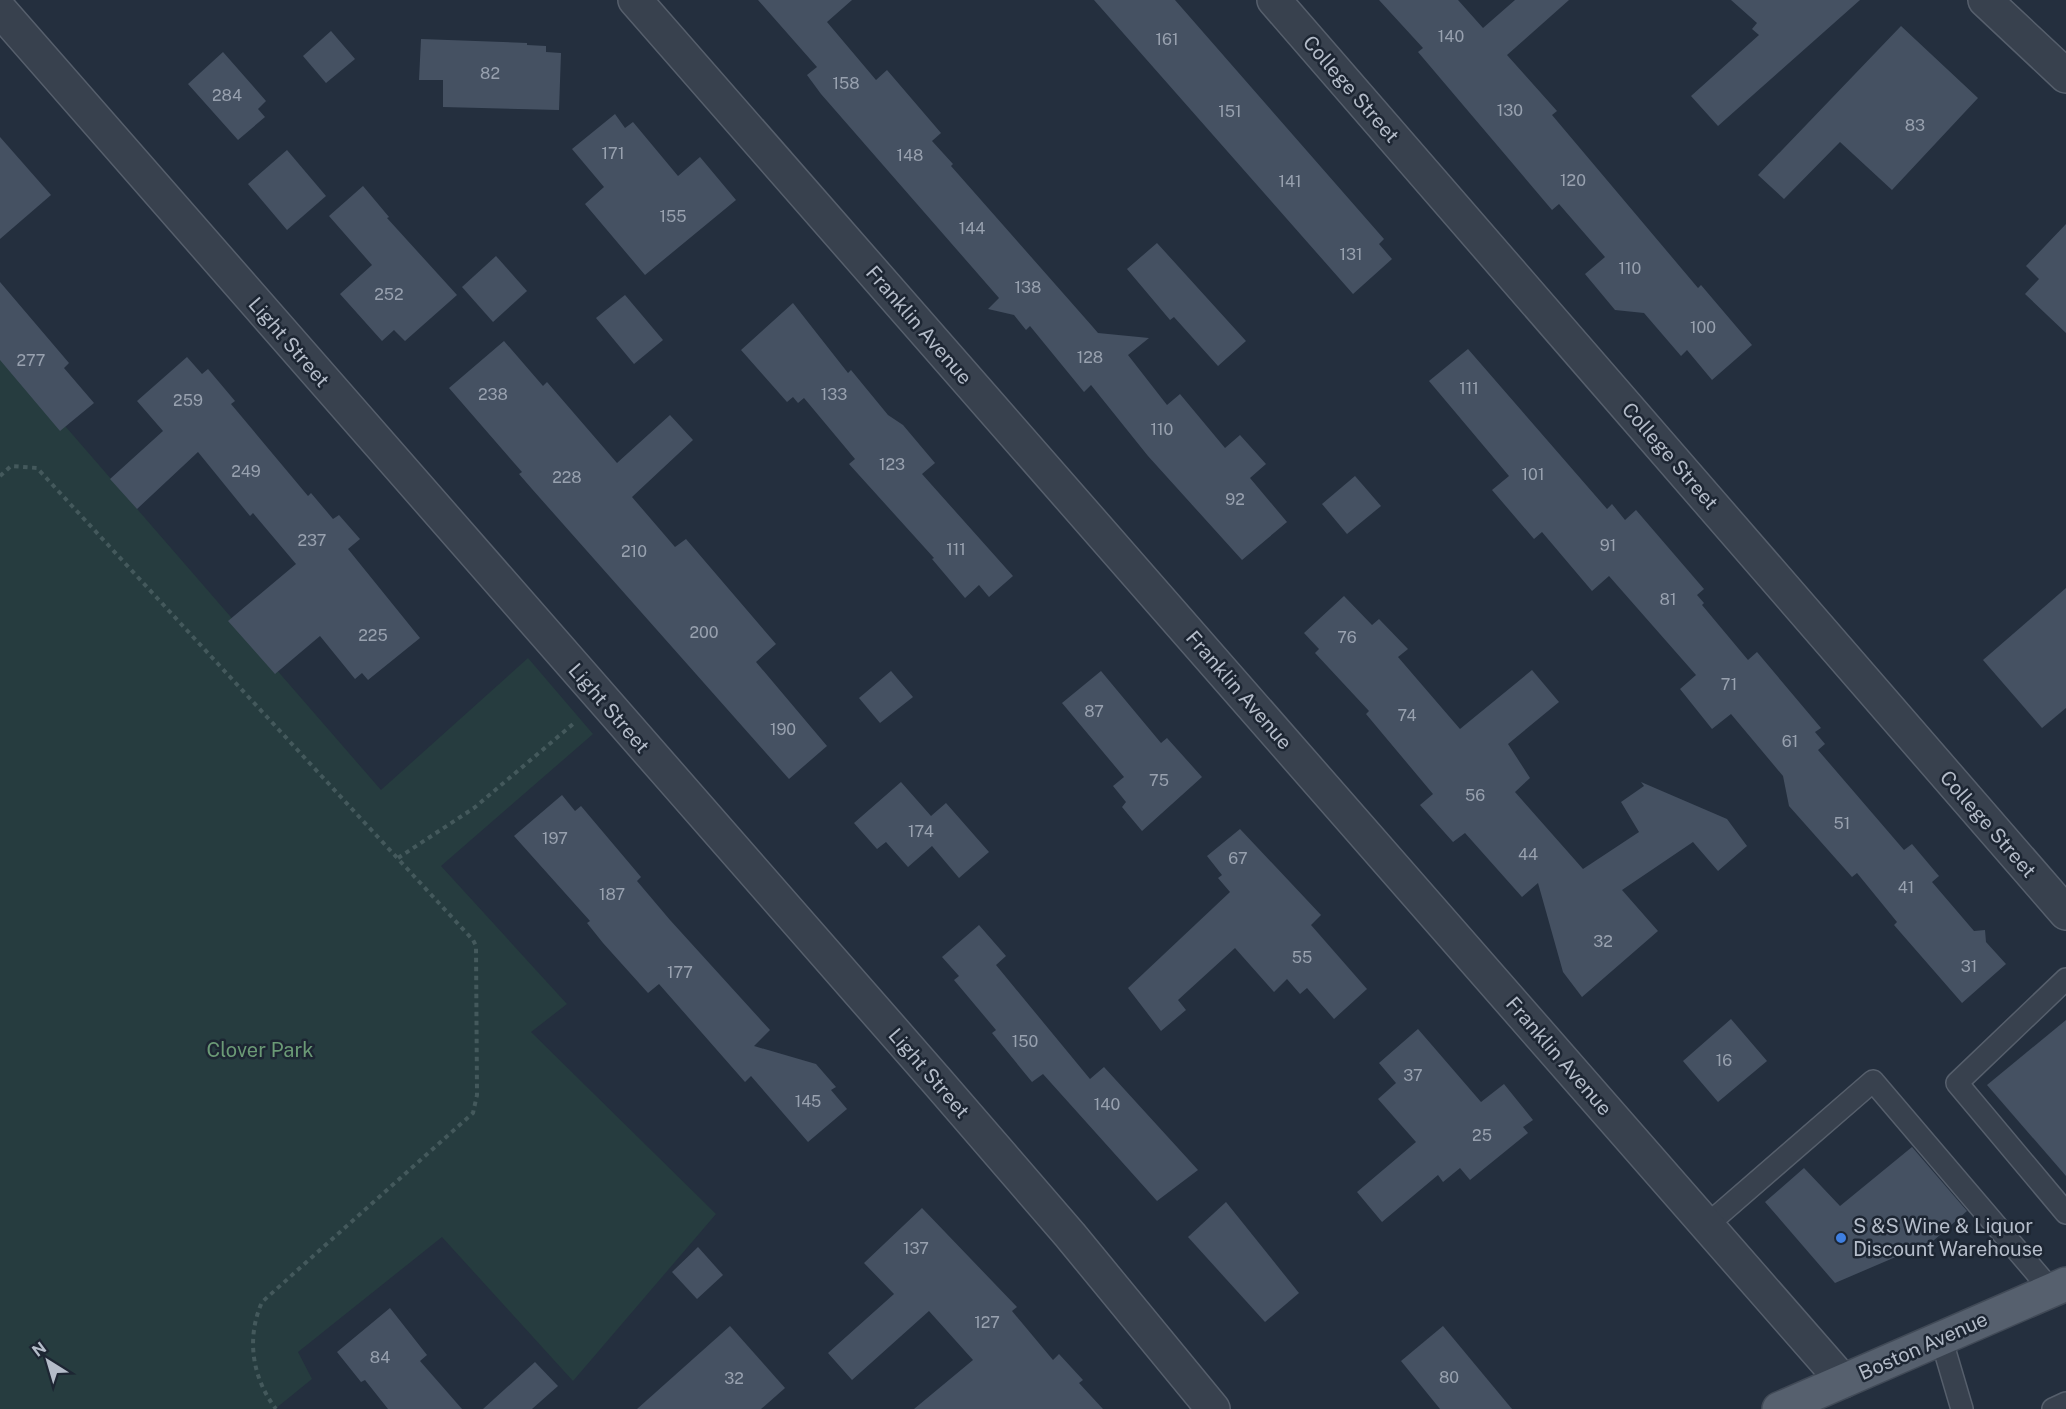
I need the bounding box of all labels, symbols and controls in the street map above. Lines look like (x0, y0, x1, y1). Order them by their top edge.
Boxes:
house number: 140 (1438, 27, 1464, 46)
house number: 161 (1156, 30, 1178, 49)
street label: College Street (1298, 30, 1404, 148)
house number: 82 (480, 64, 500, 83)
house number: 158 (832, 74, 860, 93)
house number: 284 (212, 86, 242, 105)
house number: 130 (1497, 101, 1523, 120)
house number: 151 (1218, 102, 1242, 121)
house number: 83 (1905, 116, 1925, 135)
house number: 171 (602, 144, 624, 163)
house number: 148 (897, 146, 923, 165)
house number: 120 (1560, 171, 1586, 190)
house number: 141 (1278, 172, 1302, 191)
house number: 155 (659, 207, 687, 226)
house number: 144 (959, 219, 985, 238)
house number: 131 (1339, 245, 1363, 264)
house number: 110 (1619, 259, 1642, 278)
street label: Franklin Avenue (861, 261, 977, 389)
house number: 138 (1015, 278, 1041, 297)
house number: 252 (374, 285, 404, 304)
street label: Light Street (244, 292, 334, 392)
house number: 100 (1690, 318, 1716, 337)
house number: 128 (1077, 348, 1103, 367)
house number: 277 (17, 351, 45, 370)
house number: 111 (1459, 379, 1479, 398)
house number: 238 (478, 385, 508, 404)
house number: 133 (821, 385, 847, 404)
house number: 259 (173, 391, 203, 410)
street label: College Street (1617, 397, 1723, 515)
house number: 110 (1151, 420, 1174, 439)
house number: 123 (879, 455, 905, 474)
house number: 249 (231, 462, 261, 481)
house number: 101 (1522, 465, 1544, 484)
house number: 228 (552, 468, 582, 487)
house number: 92 (1225, 490, 1245, 509)
house number: 237 (298, 531, 326, 550)
house number: 91 (1600, 536, 1616, 555)
house number: 111 (946, 540, 966, 559)
house number: 210 (621, 542, 647, 561)
house number: 81 (1660, 590, 1676, 609)
house number: 200 (689, 623, 719, 642)
house number: 225 (358, 626, 388, 645)
street label: Franklin Avenue (1181, 626, 1297, 754)
house number: 76 (1337, 628, 1357, 647)
street label: Light Street (564, 658, 654, 758)
house number: 71 (1721, 675, 1737, 694)
house number: 87 (1084, 702, 1104, 721)
house number: 74 (1397, 706, 1417, 725)
house number: 190 (770, 720, 796, 739)
house number: 61 (1782, 732, 1798, 751)
street label: College Street (1935, 765, 2041, 883)
house number: 75 (1149, 771, 1169, 790)
house number: 56 (1465, 786, 1485, 805)
house number: 51 (1834, 814, 1850, 833)
house number: 174 (908, 822, 934, 841)
house number: 197 (542, 829, 568, 848)
house number: 44 (1518, 845, 1538, 864)
house number: 67 (1228, 849, 1248, 868)
house number: 41 (1898, 878, 1914, 897)
house number: 187 (599, 885, 625, 904)
house number: 32 (1593, 932, 1613, 951)
house number: 55 (1292, 948, 1312, 967)
house number: 31 (1961, 957, 1977, 976)
house number: 177 (667, 963, 693, 982)
street label: Franklin Avenue (1501, 992, 1617, 1120)
street label: Light Street (884, 1023, 974, 1123)
house number: 150 (1012, 1032, 1038, 1051)
park label: Clover Park (207, 1038, 313, 1062)
house number: 16 (1716, 1051, 1732, 1070)
house number: 37 (1403, 1066, 1423, 1085)
house number: 145 (795, 1092, 821, 1111)
house number: 140 (1094, 1095, 1120, 1114)
house number: 25 (1472, 1126, 1492, 1145)
place label: S &S Wine & Liquor Discount Warehouse (1853, 1214, 2043, 1261)
marker: S &S Wine & Liquor Discount Warehouse (1834, 1231, 1848, 1245)
house number: 137 (903, 1239, 929, 1258)
street label: Boston Avenue (1855, 1307, 1991, 1385)
house number: 127 (974, 1313, 1000, 1332)
north arrow (18, 1331, 78, 1391)
text: N (29, 1338, 50, 1361)
house number: 84 (370, 1348, 390, 1367)
house number: 80 (1439, 1368, 1459, 1387)
house number: 32 (724, 1369, 744, 1388)

